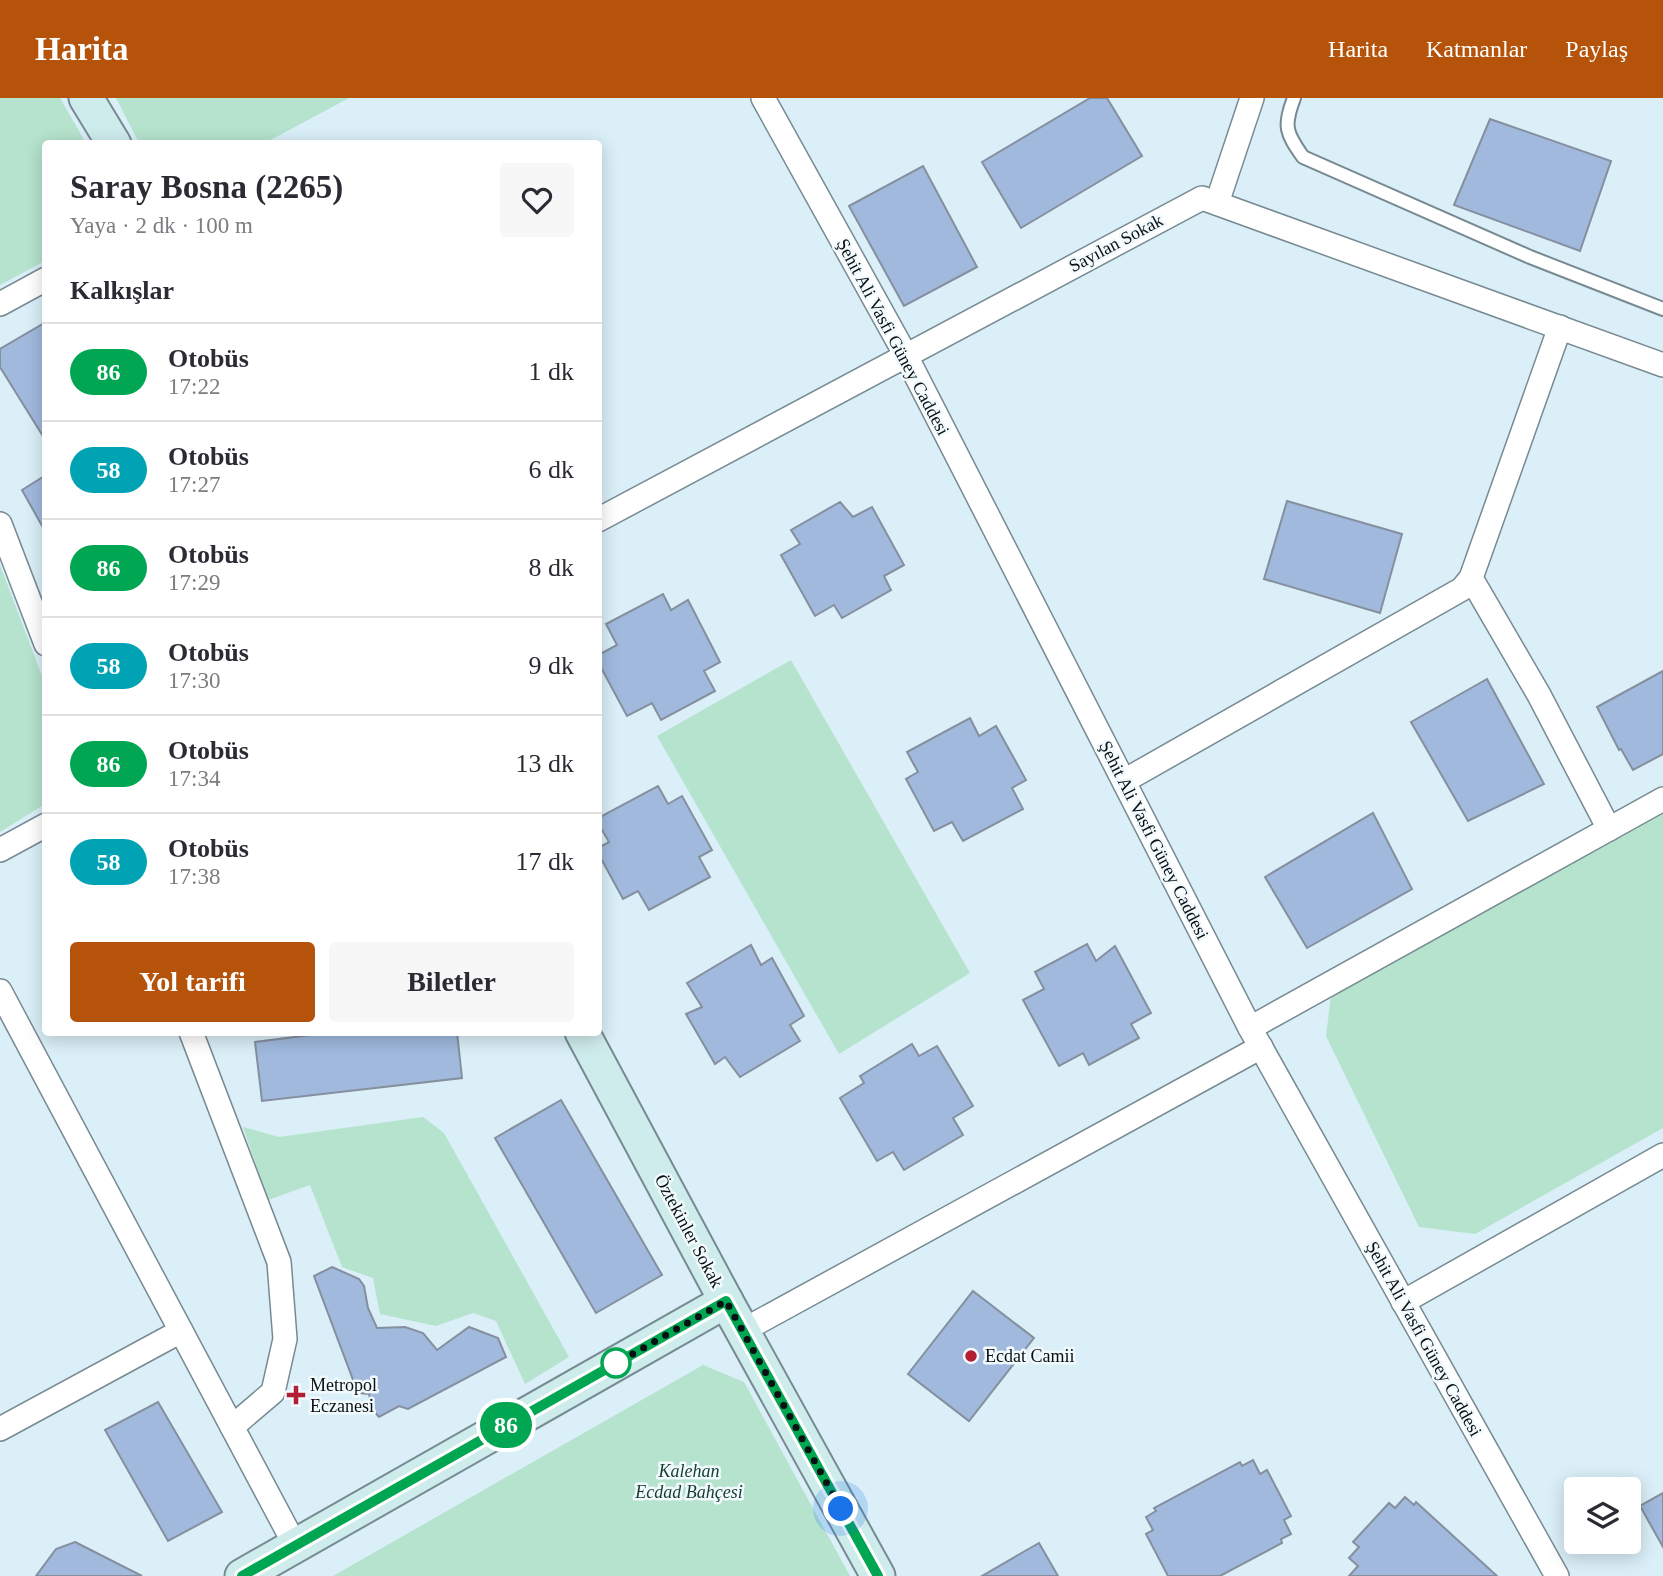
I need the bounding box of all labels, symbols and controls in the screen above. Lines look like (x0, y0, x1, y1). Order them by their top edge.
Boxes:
text: Harita (35, 31, 128, 67)
text: Harita (1328, 36, 1388, 62)
text: Katmanlar (1426, 36, 1527, 62)
text: Paylaş (1565, 36, 1628, 62)
button: heart (500, 163, 574, 237)
text: Saray Bosna (2265) (70, 169, 343, 205)
street label: Sayılan Sokak (1066, 210, 1166, 276)
text: Yaya · 2 dk · 100 m (70, 213, 253, 238)
street label: Şehit Ali Vasfi Güney Caddesi (833, 235, 953, 439)
text: Kalkışlar (70, 276, 174, 305)
text: Otobüs (168, 344, 249, 373)
text: 1 dk (529, 357, 574, 386)
text: 86 (97, 359, 121, 385)
text: 17:22 (168, 374, 220, 399)
text: Otobüs (168, 442, 249, 471)
text: 6 dk (529, 455, 574, 484)
text: 58 (97, 457, 121, 483)
text: 17:27 (168, 472, 220, 497)
text: Otobüs (168, 540, 249, 569)
text: 8 dk (529, 553, 574, 582)
text: 86 (97, 555, 121, 581)
text: 17:29 (168, 570, 220, 595)
text: Otobüs (168, 638, 249, 667)
text: 9 dk (529, 651, 574, 680)
text: 58 (97, 653, 121, 679)
text: 17:30 (168, 668, 220, 693)
text: Otobüs (168, 736, 249, 765)
street label: Şehit Ali Vasfi Güney Caddesi (1095, 738, 1213, 942)
text: 13 dk (516, 749, 574, 778)
text: 86 (97, 751, 121, 777)
text: 17:34 (168, 766, 220, 791)
text: Otobüs (168, 834, 249, 863)
text: 17 dk (516, 847, 574, 876)
text: 58 (97, 849, 121, 875)
text: 17:38 (168, 864, 220, 889)
button: Yol tarifi (70, 942, 315, 1022)
button: Biletler (329, 942, 574, 1022)
street label: Öztekinler Sokak (651, 1171, 727, 1291)
street label: Şehit Ali Vasfi Güney Caddesi (1362, 1238, 1486, 1440)
place label: Ecdat Camii (985, 1346, 1074, 1366)
unlabelled marker (601, 1348, 631, 1378)
marker: Ecdat Camii (963, 1348, 979, 1364)
place label: Metropol Eczanesi (310, 1375, 377, 1416)
marker: Metropol Eczanesi (288, 1387, 304, 1403)
line badge: 86 (475, 1402, 538, 1448)
text: 86 (494, 1412, 518, 1438)
park label: Kalehan Ecdad Bahçesi (634, 1461, 743, 1502)
map controls (1564, 1477, 1641, 1554)
button: layers (1564, 1477, 1641, 1554)
your location (823, 1491, 858, 1526)

